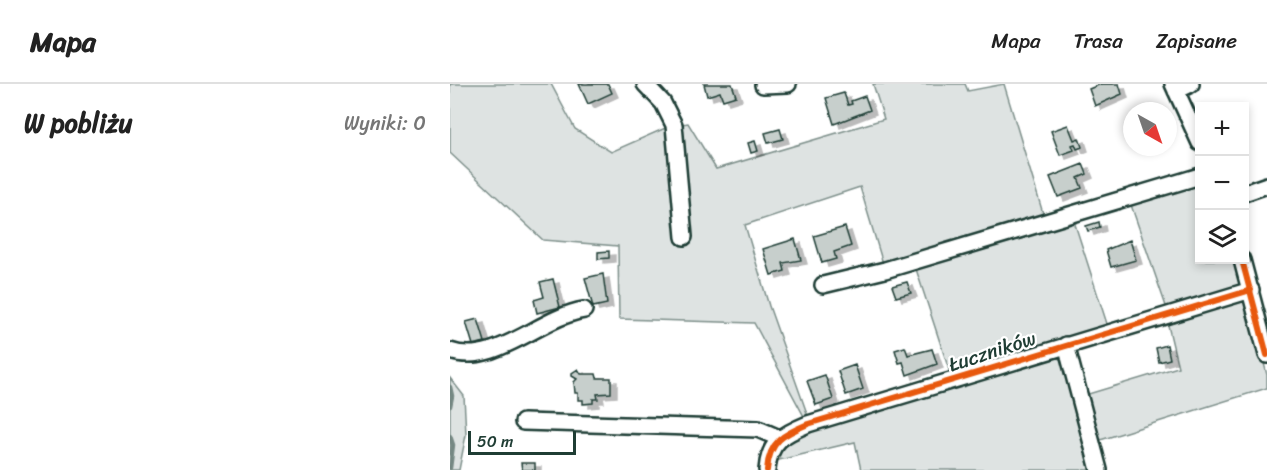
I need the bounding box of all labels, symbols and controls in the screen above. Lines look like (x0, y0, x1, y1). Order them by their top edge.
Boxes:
text: Mapa (30, 17, 96, 66)
text: Mapa (991, 22, 1041, 60)
text: Trasa (1074, 22, 1123, 60)
text: Zapisane (1156, 22, 1237, 60)
text: W pobliżu (24, 100, 133, 146)
north arrow (1123, 102, 1177, 156)
map controls (1195, 102, 1249, 264)
button: + (1195, 102, 1249, 156)
text: Wyniki: 0 (344, 106, 426, 141)
button: − (1195, 156, 1249, 210)
button: layers (1195, 210, 1249, 264)
street label: Łuczników (944, 321, 1041, 382)
text: 50 m (477, 427, 513, 456)
scale bar (468, 428, 576, 456)

